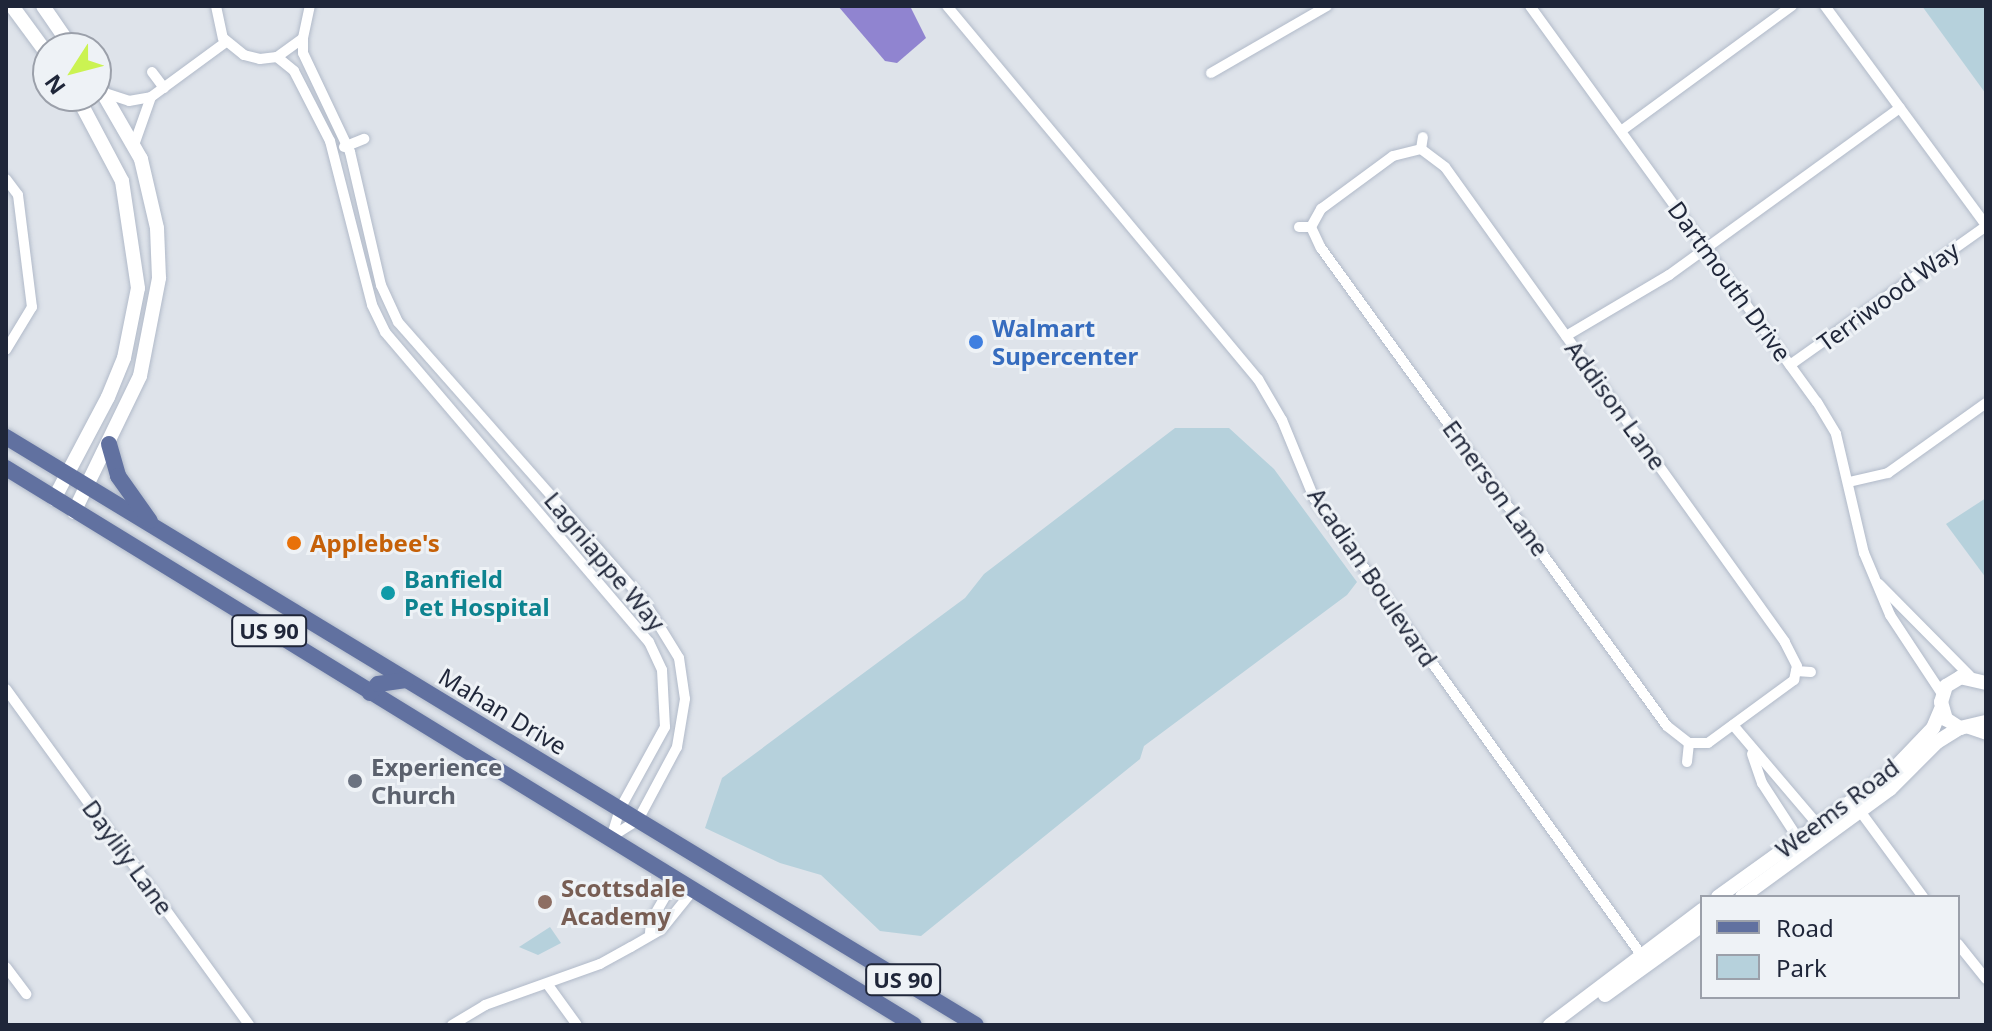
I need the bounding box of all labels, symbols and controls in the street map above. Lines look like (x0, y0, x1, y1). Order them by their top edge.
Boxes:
north arrow (32, 32, 112, 112)
text: N (37, 69, 72, 101)
street label: Dartmouth Drive (1662, 196, 1798, 366)
street label: Terriwood Way (1812, 235, 1964, 357)
place label: Walmart Supercenter (992, 314, 1138, 370)
marker: Walmart Supercenter (967, 333, 985, 351)
street label: Addison Lane (1560, 335, 1672, 475)
street label: Emerson Lane (1437, 415, 1555, 561)
street label: Acadian Boulevard (1302, 482, 1444, 672)
street label: Lagniappe Way (539, 486, 671, 636)
place label: Applebee's (310, 529, 440, 557)
marker: Applebee's (285, 534, 303, 552)
place label: Banfield Pet Hospital (404, 565, 550, 621)
marker: Banfield Pet Hospital (379, 584, 397, 602)
road number: US 90 (231, 613, 307, 649)
street label: Mahan Drive (434, 662, 572, 760)
street label: Weems Road (1770, 752, 1904, 864)
place label: Experience Church (371, 753, 502, 809)
marker: Experience Church (346, 772, 364, 790)
street label: Daylily Lane (77, 794, 179, 920)
place label: Scottsdale Academy (561, 874, 686, 930)
marker: Scottsdale Academy (536, 893, 554, 911)
legend (1700, 895, 1960, 999)
text: Road (1776, 911, 1834, 944)
text: Park (1776, 951, 1827, 984)
road number: US 90 (865, 962, 941, 998)

